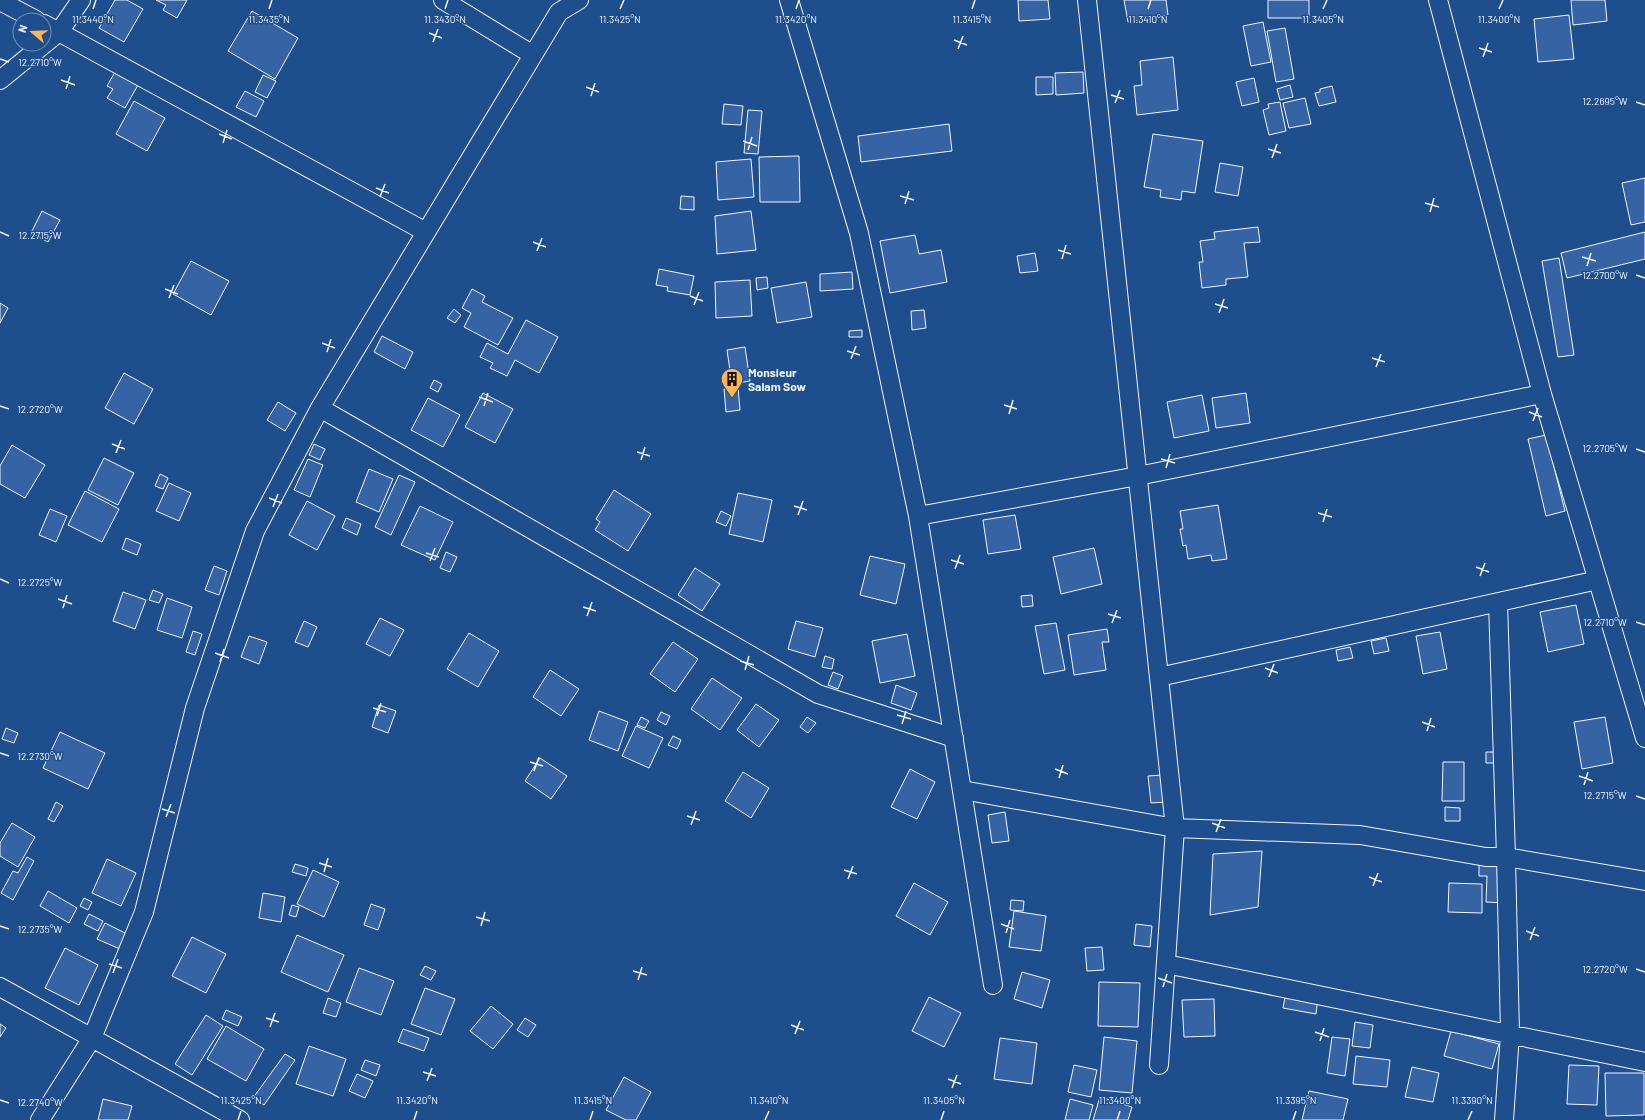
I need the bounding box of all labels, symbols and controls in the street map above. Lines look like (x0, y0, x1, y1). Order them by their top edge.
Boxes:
north arrow (12, 12, 52, 52)
text: 11.3440°N (72, 13, 114, 25)
text: 11.3435°N (248, 13, 290, 25)
text: 11.3430°N (424, 13, 466, 25)
text: 11.3425°N (599, 13, 641, 25)
text: 11.3420°N (775, 13, 817, 25)
text: 11.3415°N (953, 13, 991, 25)
text: 11.3410°N (1128, 13, 1168, 25)
text: 11.3405°N (1302, 13, 1344, 25)
text: 11.3400°N (1478, 13, 1520, 25)
text: N (15, 23, 29, 34)
text: 12.2710°W (18, 56, 62, 68)
text: 12.2695°W (1582, 95, 1628, 107)
text: 12.2715°W (19, 229, 62, 241)
text: 12.2700°W (1582, 269, 1628, 281)
place label: Monsieur Salam Sow (748, 365, 807, 393)
building icon: Monsieur Salam Sow (719, 366, 745, 399)
text: 12.2720°W (17, 403, 63, 415)
text: 12.2705°W (1582, 442, 1628, 454)
text: 12.2725°W (18, 576, 63, 588)
text: 12.2710°W (1583, 616, 1627, 628)
text: 12.2730°W (17, 750, 63, 762)
text: 12.2715°W (1584, 789, 1627, 801)
text: 12.2735°W (18, 923, 63, 935)
text: 12.2720°W (1582, 963, 1628, 975)
text: 11.3425°N (220, 1094, 262, 1106)
text: 11.3420°N (396, 1094, 438, 1106)
text: 11.3415°N (574, 1094, 612, 1106)
text: 11.3410°N (749, 1094, 789, 1106)
text: 11.3405°N (923, 1094, 965, 1106)
text: 11.3400°N (1099, 1094, 1141, 1106)
text: 11.3395°N (1275, 1094, 1317, 1106)
text: 11.3390°N (1451, 1094, 1493, 1106)
text: 12.2740°W (17, 1096, 63, 1108)

